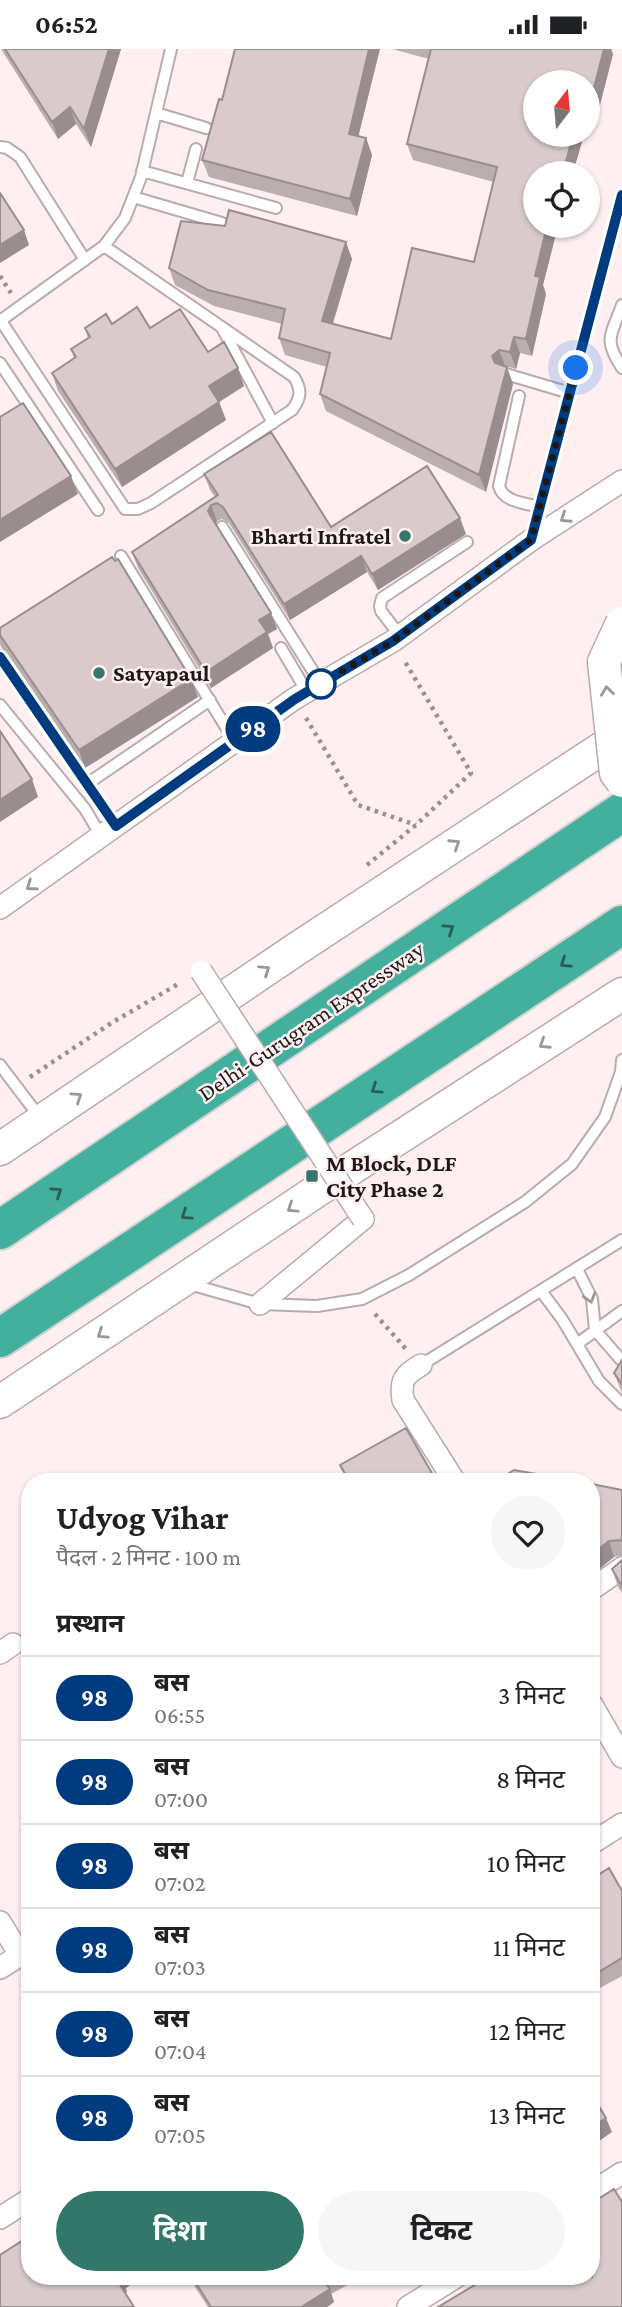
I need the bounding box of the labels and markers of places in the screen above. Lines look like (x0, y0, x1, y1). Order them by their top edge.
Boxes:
place label: Bharti Infratel (251, 523, 391, 549)
marker: Bharti Infratel (397, 528, 413, 544)
place label: Satyapaul (113, 660, 210, 686)
marker: Satyapaul (91, 665, 107, 681)
unlabelled marker (306, 669, 336, 699)
place label: M Block, DLF City Phase 2 (326, 1150, 457, 1202)
marker: M Block, DLF City Phase 2 (304, 1168, 320, 1184)

